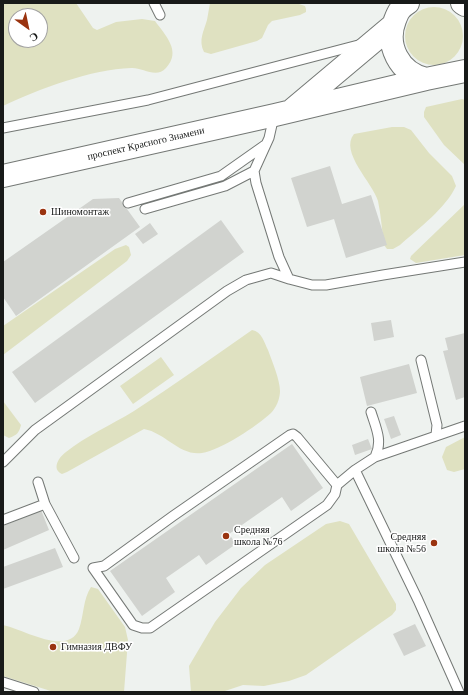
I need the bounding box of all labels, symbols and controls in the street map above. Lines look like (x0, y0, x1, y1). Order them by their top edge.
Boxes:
north arrow (8, 8, 48, 48)
text: С (27, 30, 41, 44)
street label: проспект Красного Знамени (86, 125, 206, 163)
place label: Шиномонтаж (51, 206, 109, 218)
marker: Шиномонтаж (38, 207, 48, 217)
place label: Средняя школа №76 (234, 524, 282, 548)
marker: Средняя школа №76 (221, 531, 231, 541)
place label: Средняя школа №56 (378, 531, 426, 554)
marker: Средняя школа №56 (429, 538, 439, 548)
place label: Гимназия ДВФУ (61, 641, 132, 653)
marker: Гимназия ДВФУ (48, 642, 58, 652)

